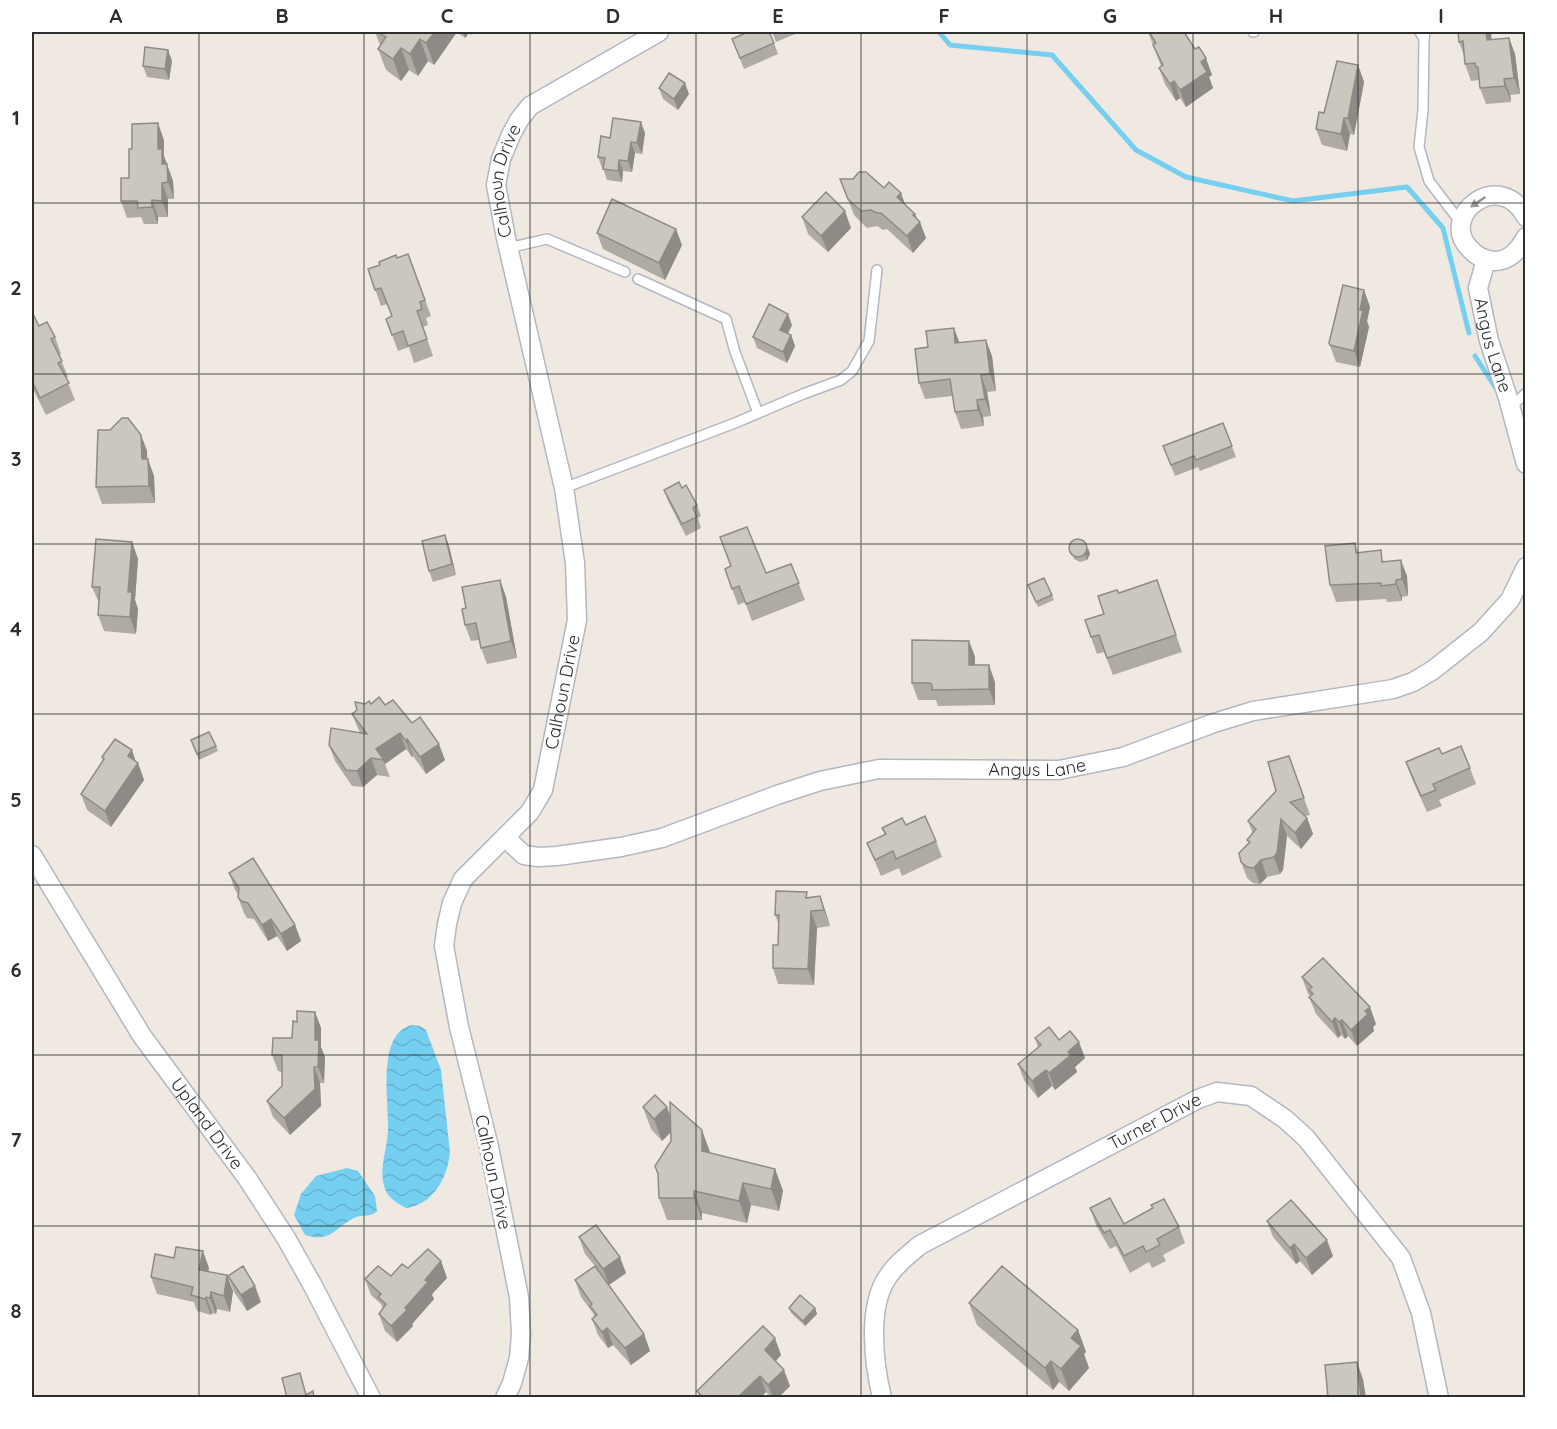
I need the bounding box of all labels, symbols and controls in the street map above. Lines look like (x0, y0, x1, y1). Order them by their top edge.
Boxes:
text: A (110, 3, 123, 28)
text: B (275, 3, 289, 28)
text: C (441, 3, 454, 28)
text: D (606, 3, 620, 28)
text: E (772, 3, 784, 28)
text: F (938, 3, 950, 28)
text: G (1103, 3, 1117, 28)
text: H (1269, 3, 1283, 28)
text: I (1438, 3, 1444, 28)
text: 1 (12, 105, 20, 130)
street label: Calhoun Drive (483, 120, 526, 240)
one-way arrow (1470, 196, 1487, 207)
text: 2 (10, 275, 22, 300)
street label: Angus Lane (1469, 295, 1517, 395)
text: 3 (11, 446, 21, 471)
text: 4 (10, 616, 22, 641)
street label: Calhoun Drive (539, 632, 585, 752)
street label: Angus Lane (988, 753, 1088, 782)
text: 5 (10, 787, 22, 812)
text: 6 (10, 957, 22, 982)
street label: Upland Drive (166, 1073, 249, 1174)
street label: Turner Drive (1104, 1087, 1205, 1155)
street label: Calhoun Drive (470, 1112, 517, 1231)
text: 7 (11, 1127, 22, 1152)
text: 8 (11, 1298, 22, 1323)

